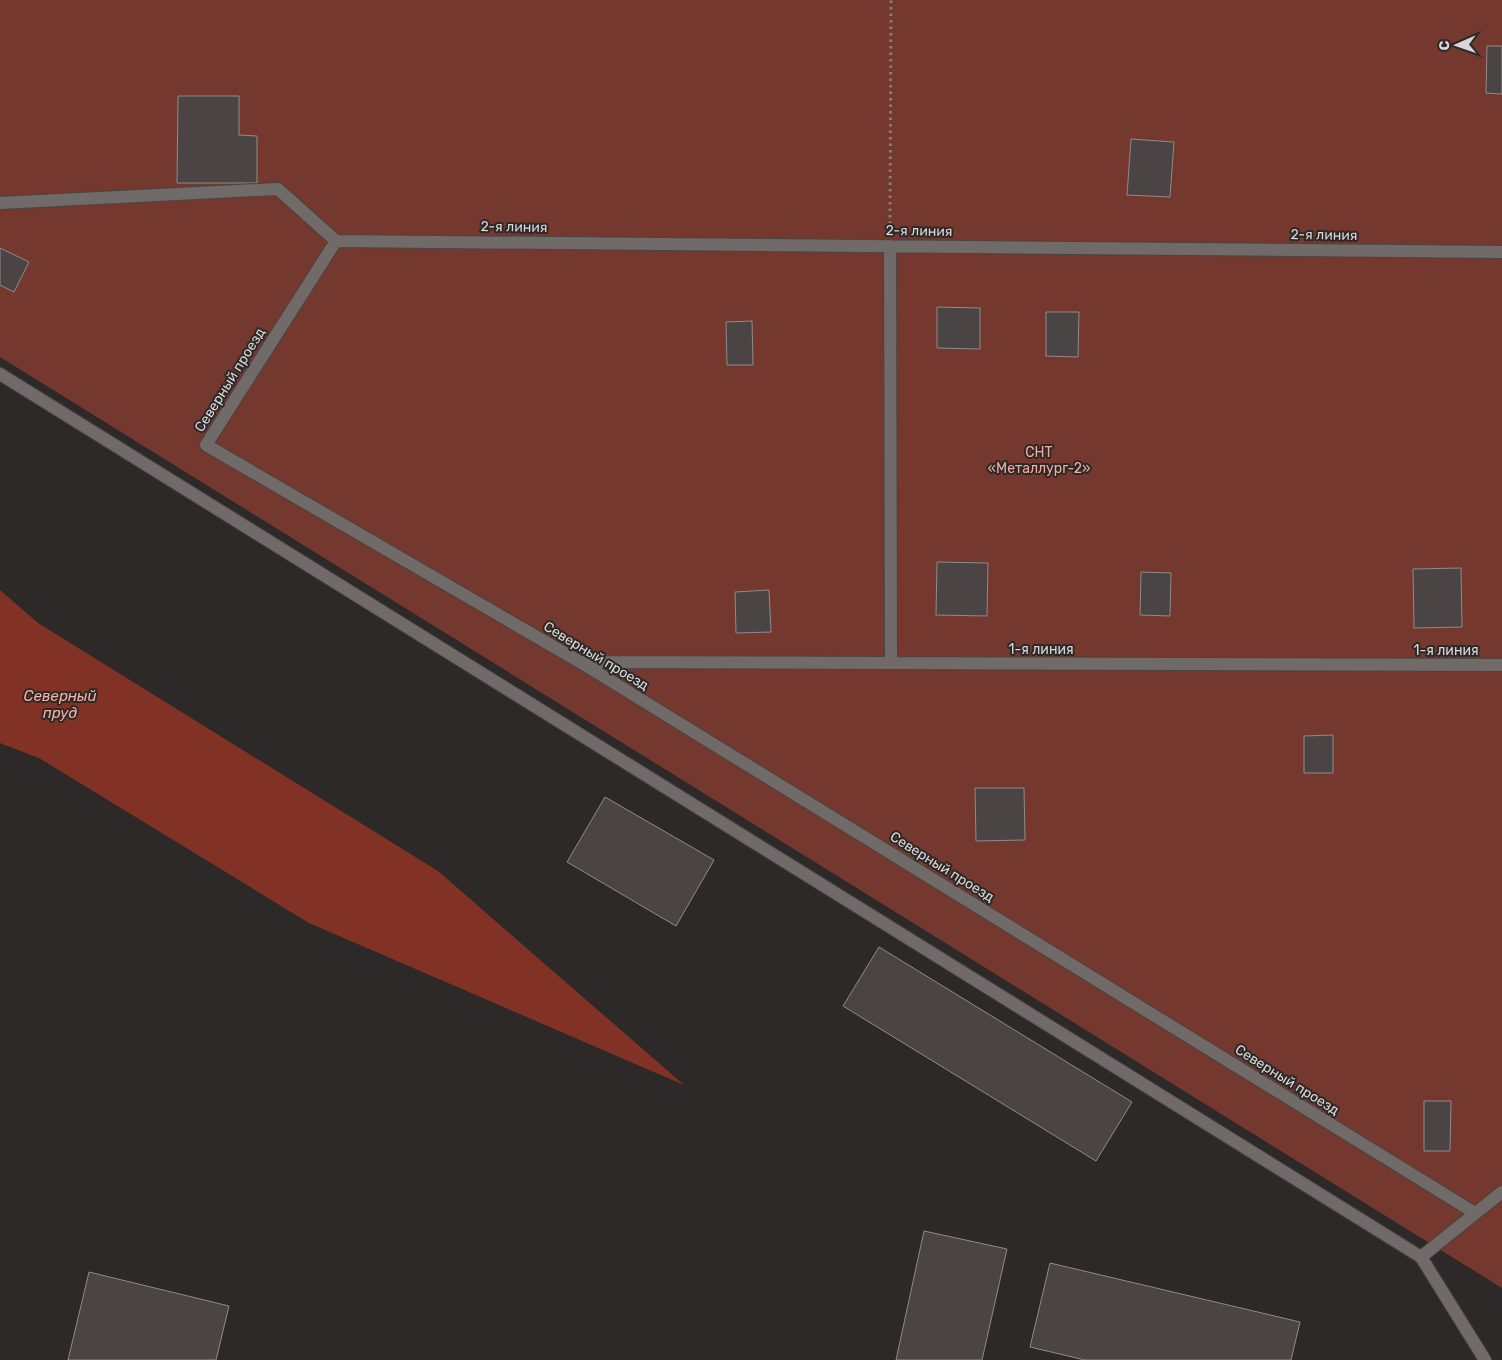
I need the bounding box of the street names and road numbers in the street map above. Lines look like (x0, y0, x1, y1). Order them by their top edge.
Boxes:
street label: 2-я линия (480, 218, 548, 236)
street label: 2-я линия (885, 222, 953, 240)
street label: 2-я линия (1290, 226, 1358, 244)
street label: Северный проезд (191, 325, 269, 435)
street label: Северный проезд (540, 618, 652, 694)
street label: 1-я линия (1008, 641, 1074, 658)
street label: 1-я линия (1413, 642, 1479, 659)
street label: Северный проезд (887, 828, 997, 906)
street label: Северный проезд (1232, 1041, 1342, 1119)

